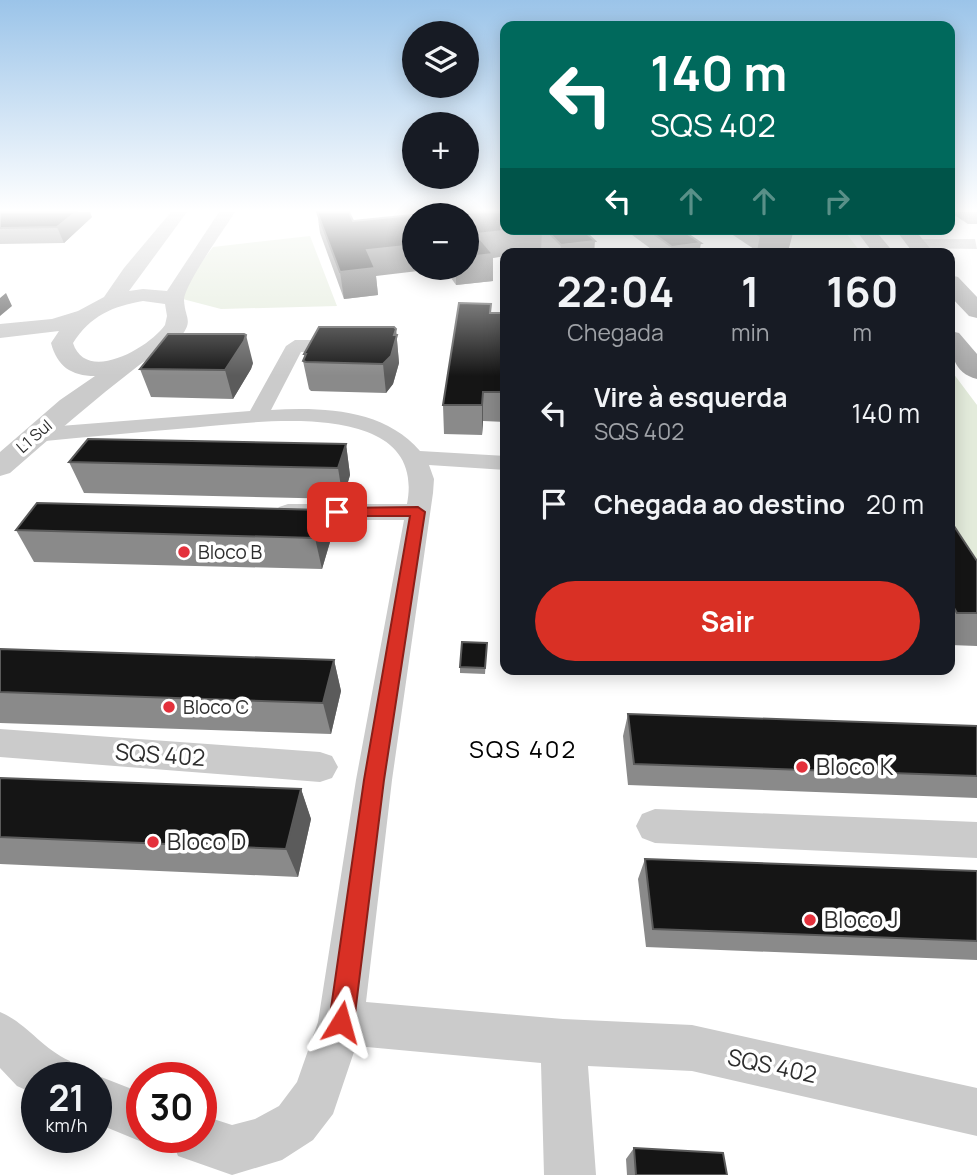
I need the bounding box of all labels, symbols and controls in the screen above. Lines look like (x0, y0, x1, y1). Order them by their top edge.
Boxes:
map controls (402, 21, 479, 280)
button: layers (402, 21, 479, 98)
text: 140 m (650, 39, 787, 106)
icon: left (535, 49, 626, 140)
text: SQS 402 (650, 103, 776, 147)
button: + (402, 112, 479, 189)
icon: left (599, 182, 637, 220)
icon: ahead (672, 182, 710, 220)
icon: ahead (745, 182, 783, 220)
icon: right (818, 182, 856, 220)
button: − (402, 203, 479, 280)
text: 22:04 (557, 262, 674, 320)
text: 1 (741, 262, 759, 320)
text: 160 (826, 262, 898, 320)
text: Chegada (567, 316, 664, 348)
text: min (731, 316, 770, 348)
text: m (852, 316, 872, 348)
text: Vire à esquerda (594, 379, 787, 415)
icon: left (535, 394, 573, 432)
text: 140 m (851, 395, 920, 431)
street label: L1 Sul (11, 414, 57, 458)
text: SQS 402 (594, 415, 684, 447)
pin (307, 482, 367, 542)
icon: arrive (535, 485, 573, 523)
text: Chegada ao destino (594, 486, 845, 522)
text: 20 m (866, 486, 924, 522)
icon: arrive (318, 493, 356, 531)
place label: Bloco B (198, 539, 263, 565)
marker: Bloco B (176, 544, 192, 560)
button: Sair (535, 581, 920, 661)
place label: Bloco C (183, 694, 249, 720)
marker: Bloco C (161, 699, 177, 715)
district label: SQS 402 (469, 732, 577, 765)
street label: SQS 402 (114, 735, 206, 773)
place label: Bloco K (816, 750, 894, 782)
marker: Bloco K (794, 759, 810, 775)
place label: Bloco D (167, 825, 246, 857)
marker: Bloco D (145, 834, 161, 850)
place label: Bloco J (824, 903, 898, 935)
marker: Bloco J (802, 912, 818, 928)
position arrow (304, 985, 378, 1059)
street label: SQS 402 (725, 1040, 820, 1090)
speed limit sign: 30 (126, 1062, 217, 1153)
text: 21 (48, 1074, 85, 1122)
text: km/h (46, 1113, 87, 1137)

